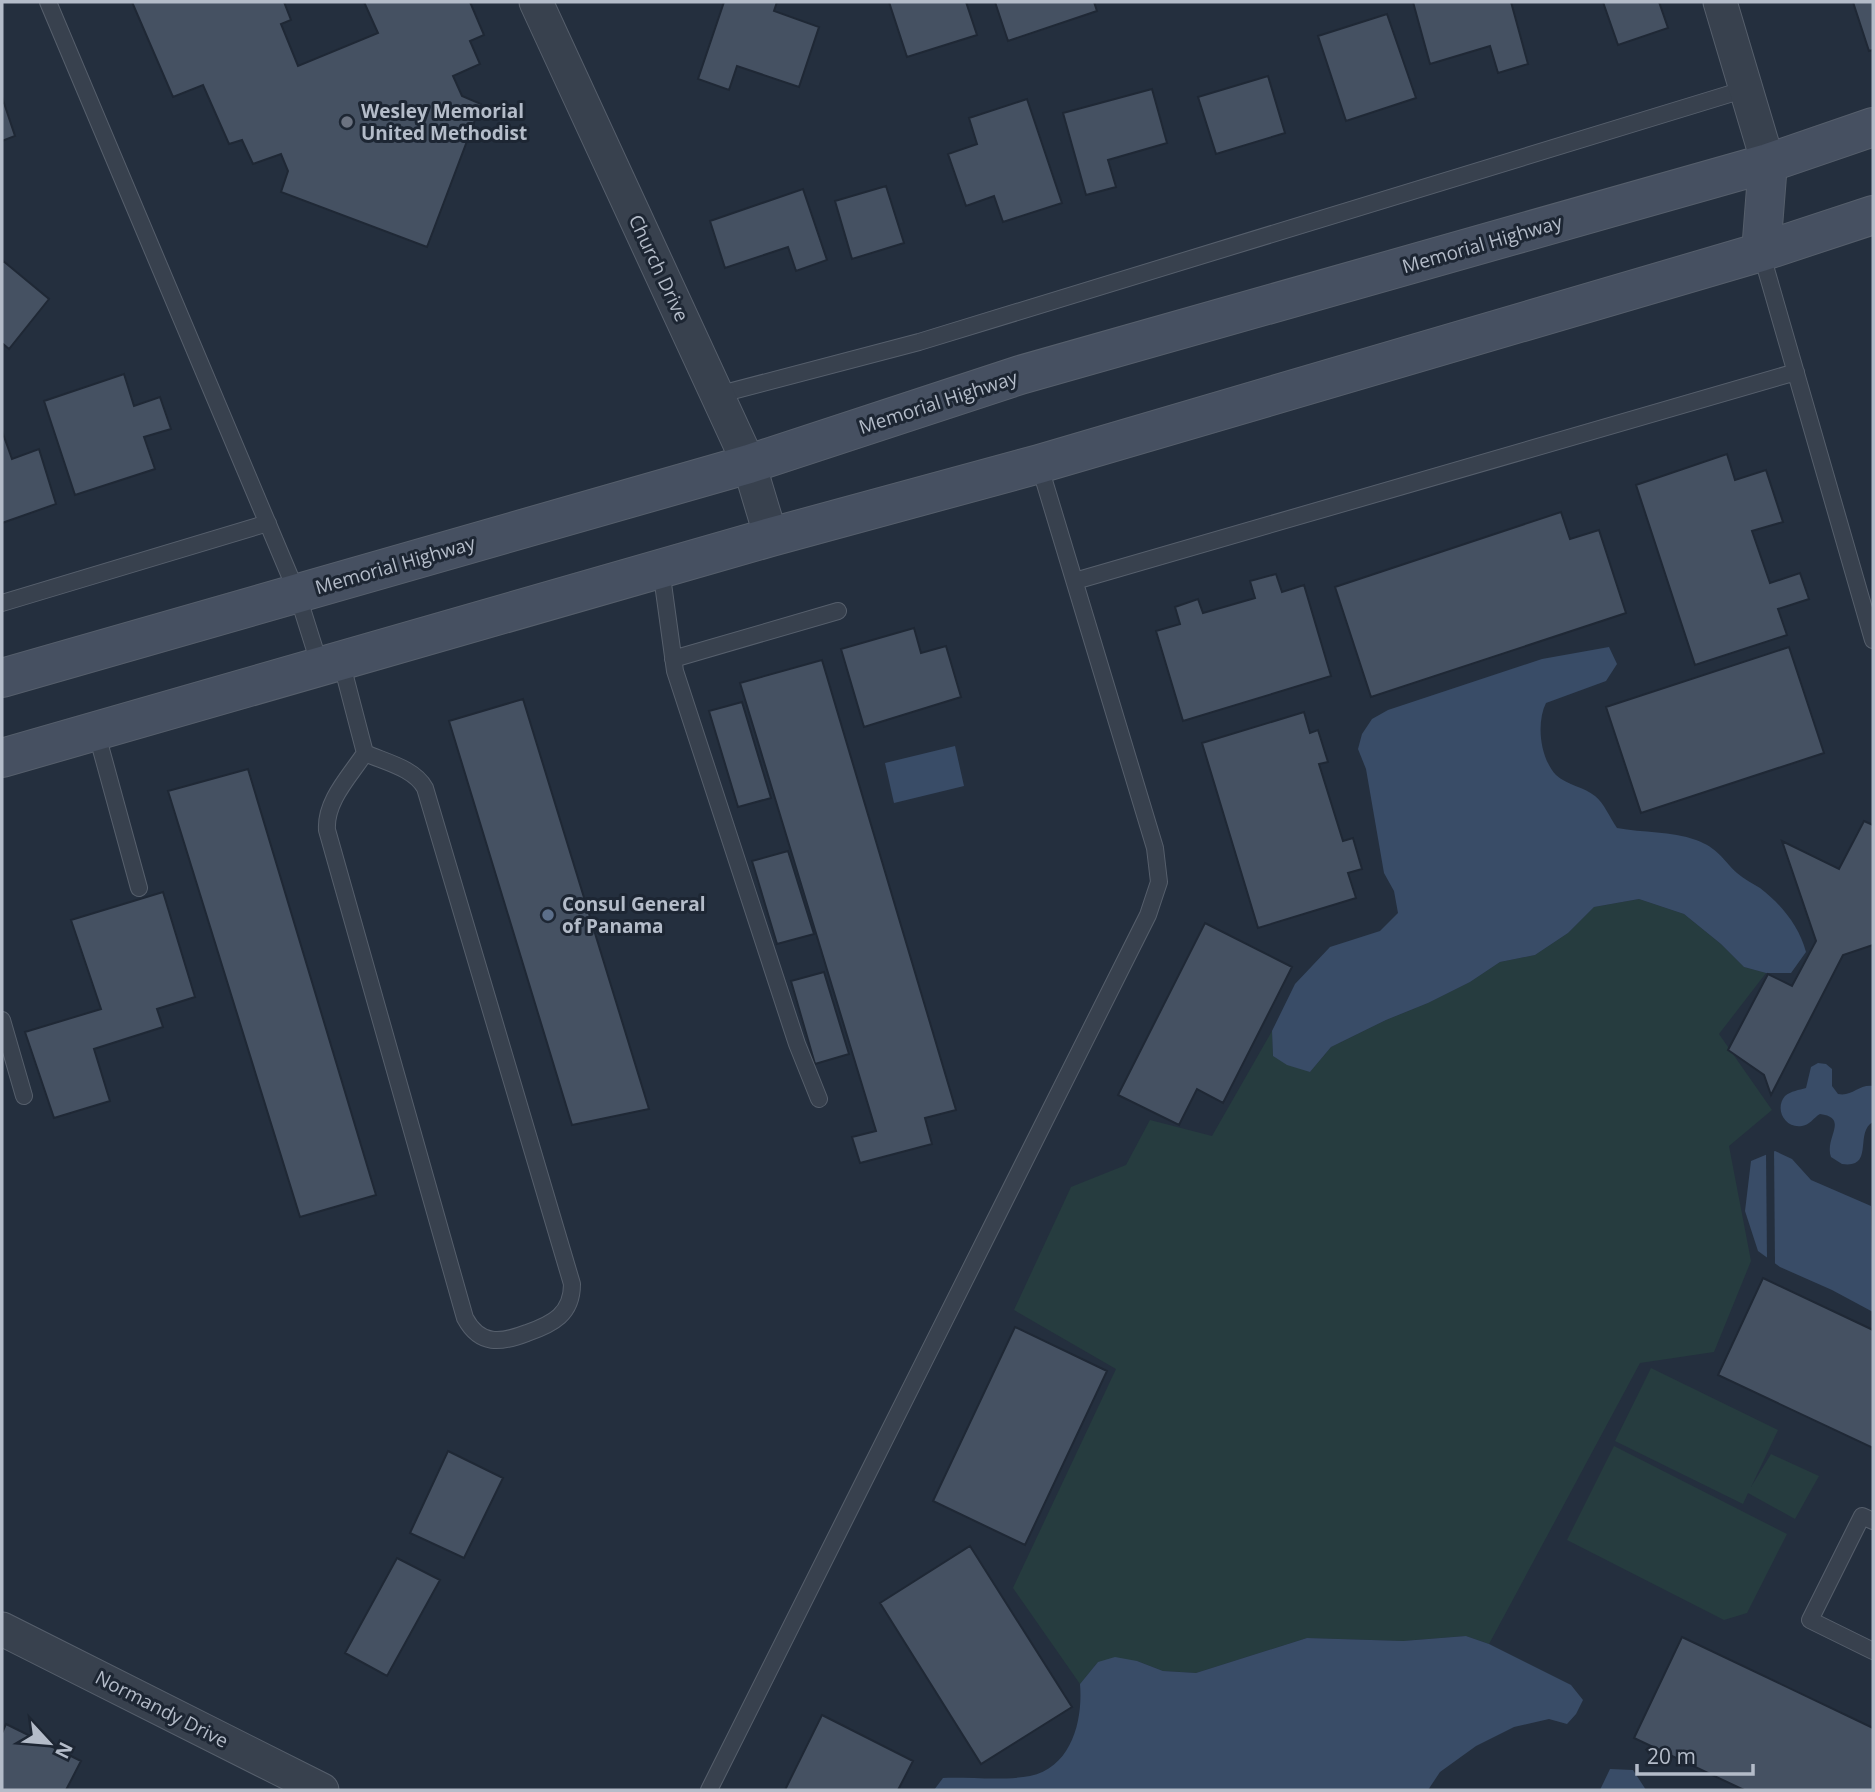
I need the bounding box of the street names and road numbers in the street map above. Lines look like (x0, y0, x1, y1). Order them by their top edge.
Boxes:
street label: Memorial Highway (1399, 209, 1565, 279)
street label: Church Drive (623, 210, 695, 326)
street label: Memorial Highway (855, 364, 1021, 440)
street label: Memorial Highway (312, 530, 478, 600)
street label: Normandy Drive (91, 1664, 233, 1754)

